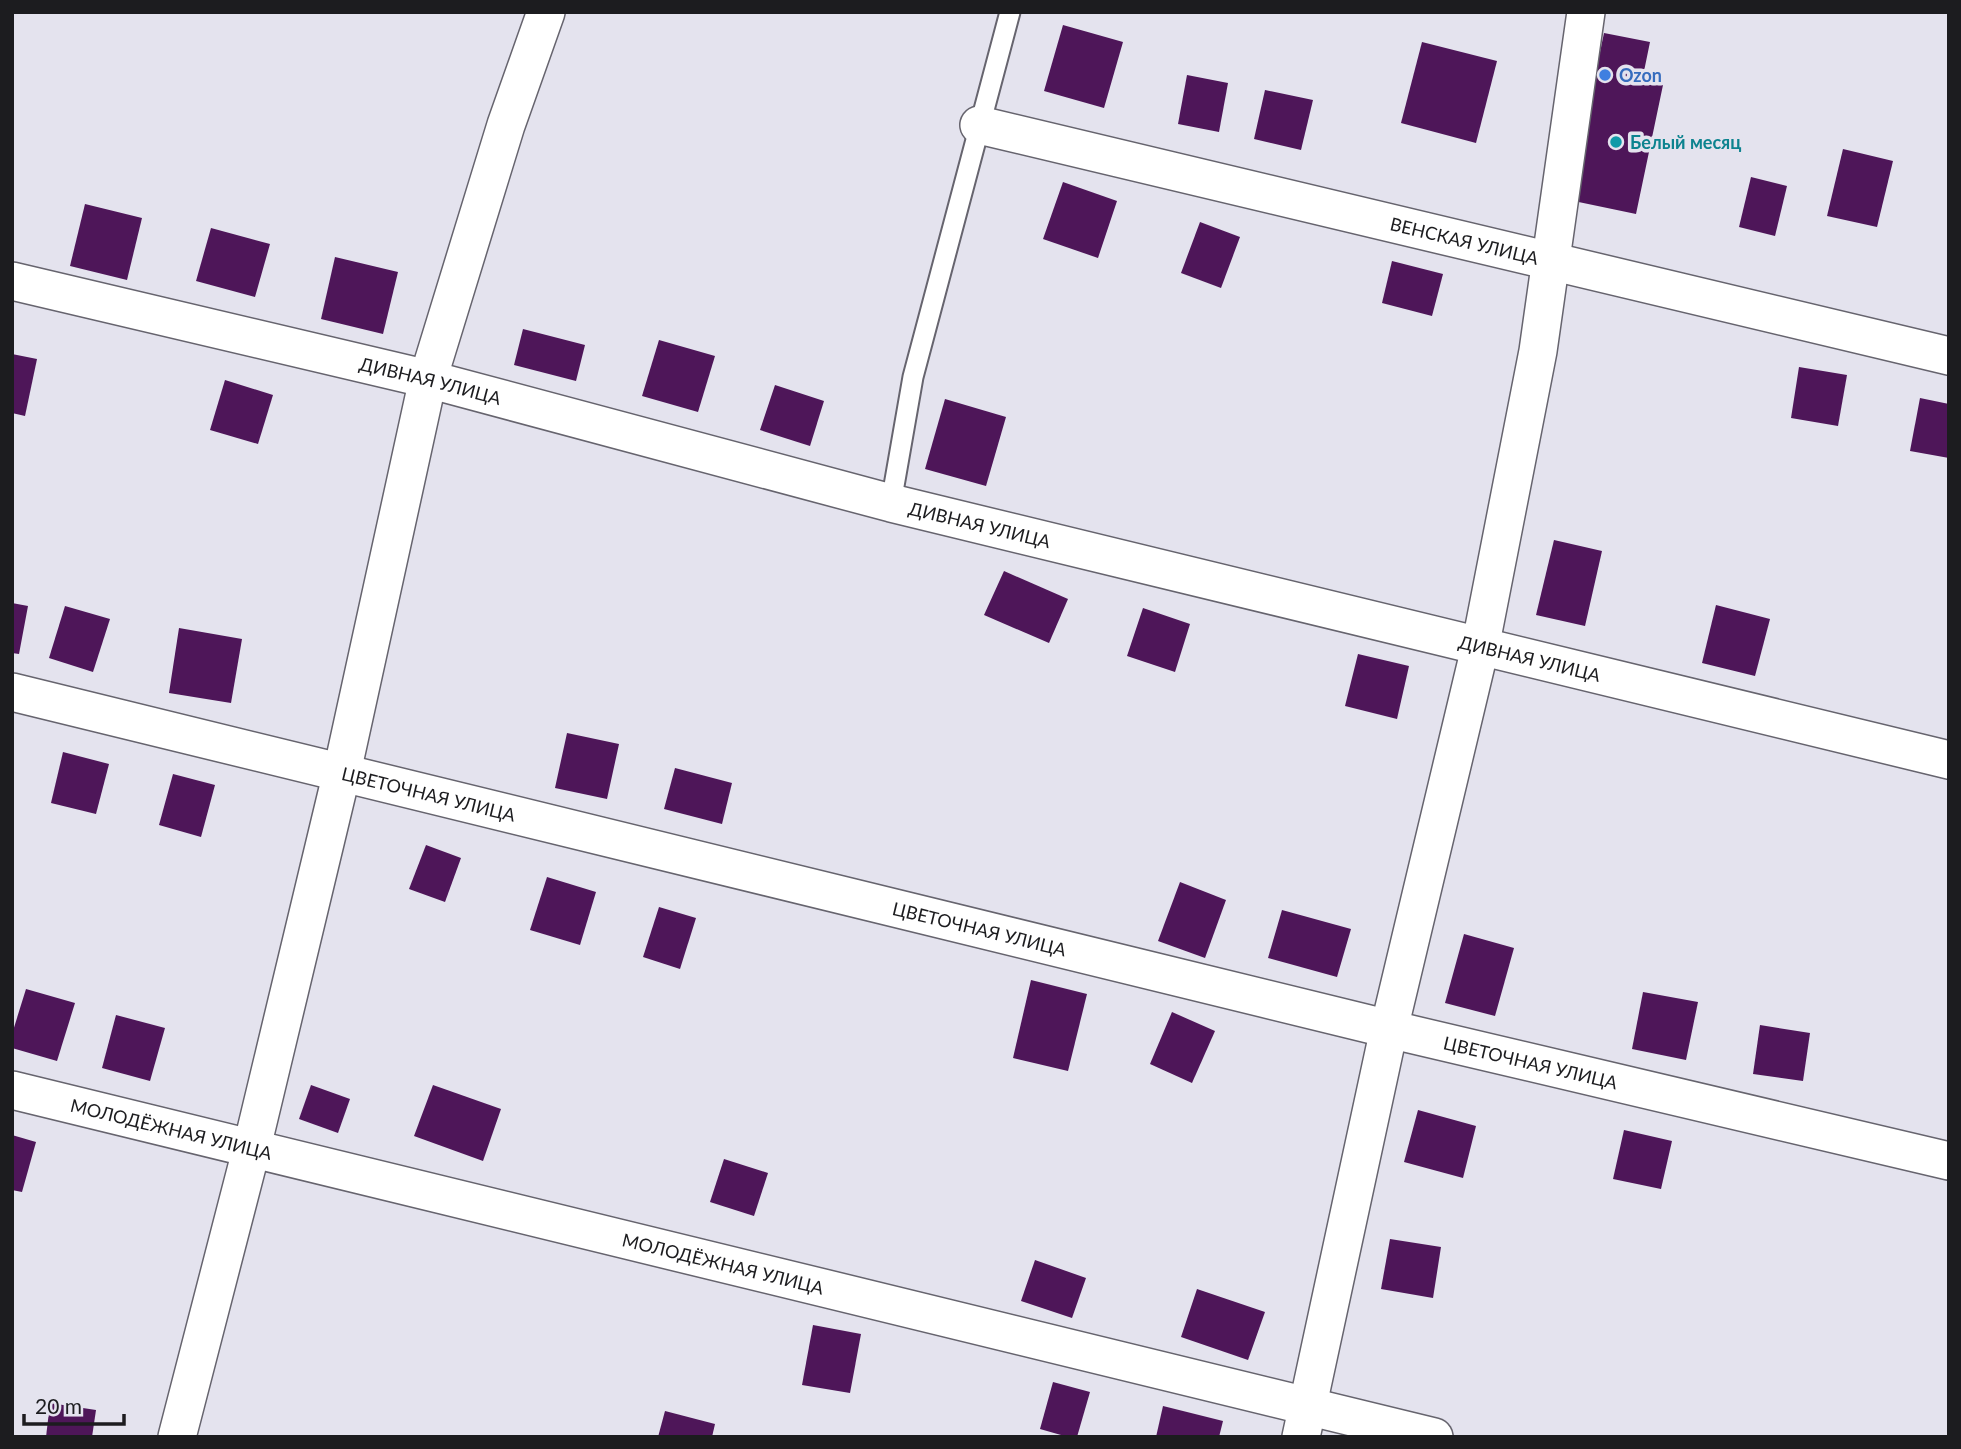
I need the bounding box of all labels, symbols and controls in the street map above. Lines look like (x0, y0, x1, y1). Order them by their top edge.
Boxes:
place label: Ozon (1619, 64, 1662, 86)
marker: Ozon (1597, 67, 1613, 83)
place label: Белый месяц (1630, 131, 1741, 153)
marker: Белый месяц (1608, 134, 1624, 150)
street label: ВЕНСКАЯ УЛИЦА (1388, 212, 1542, 269)
street label: ДИВНАЯ УЛИЦА (357, 352, 504, 409)
street label: ДИВНАЯ УЛИЦА (907, 497, 1054, 553)
street label: ДИВНАЯ УЛИЦА (1457, 630, 1604, 686)
street label: ЦВЕТОЧНАЯ УЛИЦА (340, 762, 519, 826)
street label: ЦВЕТОЧНАЯ УЛИЦА (890, 897, 1069, 961)
street label: ЦВЕТОЧНАЯ УЛИЦА (1441, 1031, 1621, 1094)
street label: МОЛОДЁЖНАЯ УЛИЦА (68, 1094, 275, 1164)
street label: МОЛОДЁЖНАЯ УЛИЦА (620, 1228, 827, 1299)
scale bar (24, 1382, 124, 1426)
text: 20 m (35, 1393, 82, 1418)

